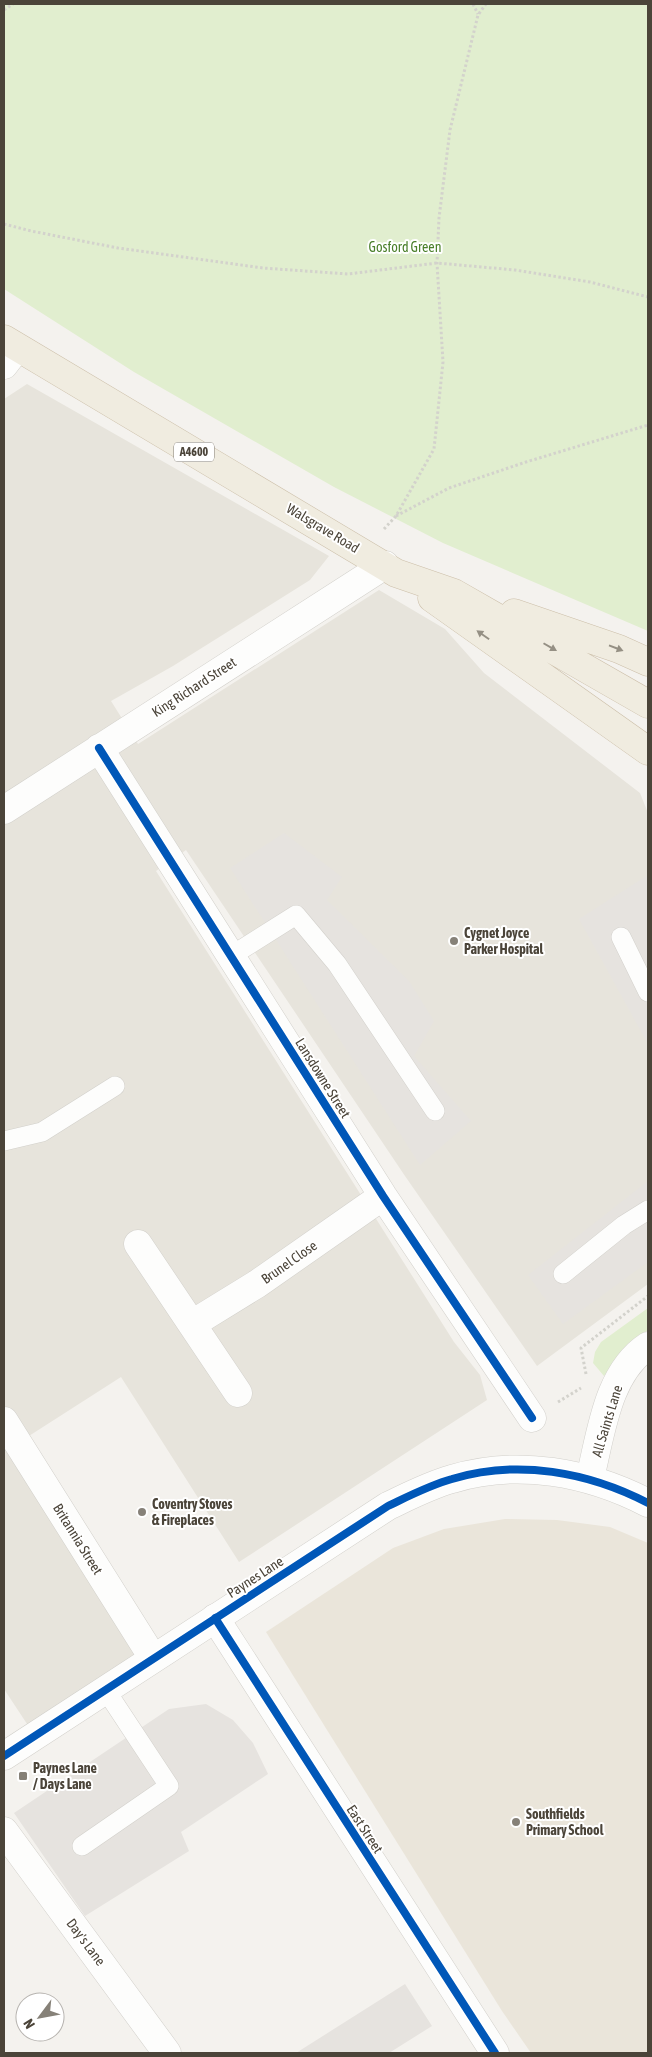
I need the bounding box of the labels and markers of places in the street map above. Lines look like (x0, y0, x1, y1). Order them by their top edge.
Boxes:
place label: Cygnet Joyce Parker Hospital (464, 925, 544, 957)
marker: Cygnet Joyce Parker Hospital (448, 935, 460, 947)
place label: Coventry Stoves & Fireplaces (152, 1496, 233, 1528)
marker: Coventry Stoves & Fireplaces (136, 1506, 148, 1518)
place label: Paynes Lane / Days Lane (33, 1760, 97, 1792)
marker: Paynes Lane / Days Lane (17, 1770, 29, 1782)
place label: Southfields Primary School (526, 1806, 604, 1838)
marker: Southfields Primary School (510, 1816, 522, 1828)

